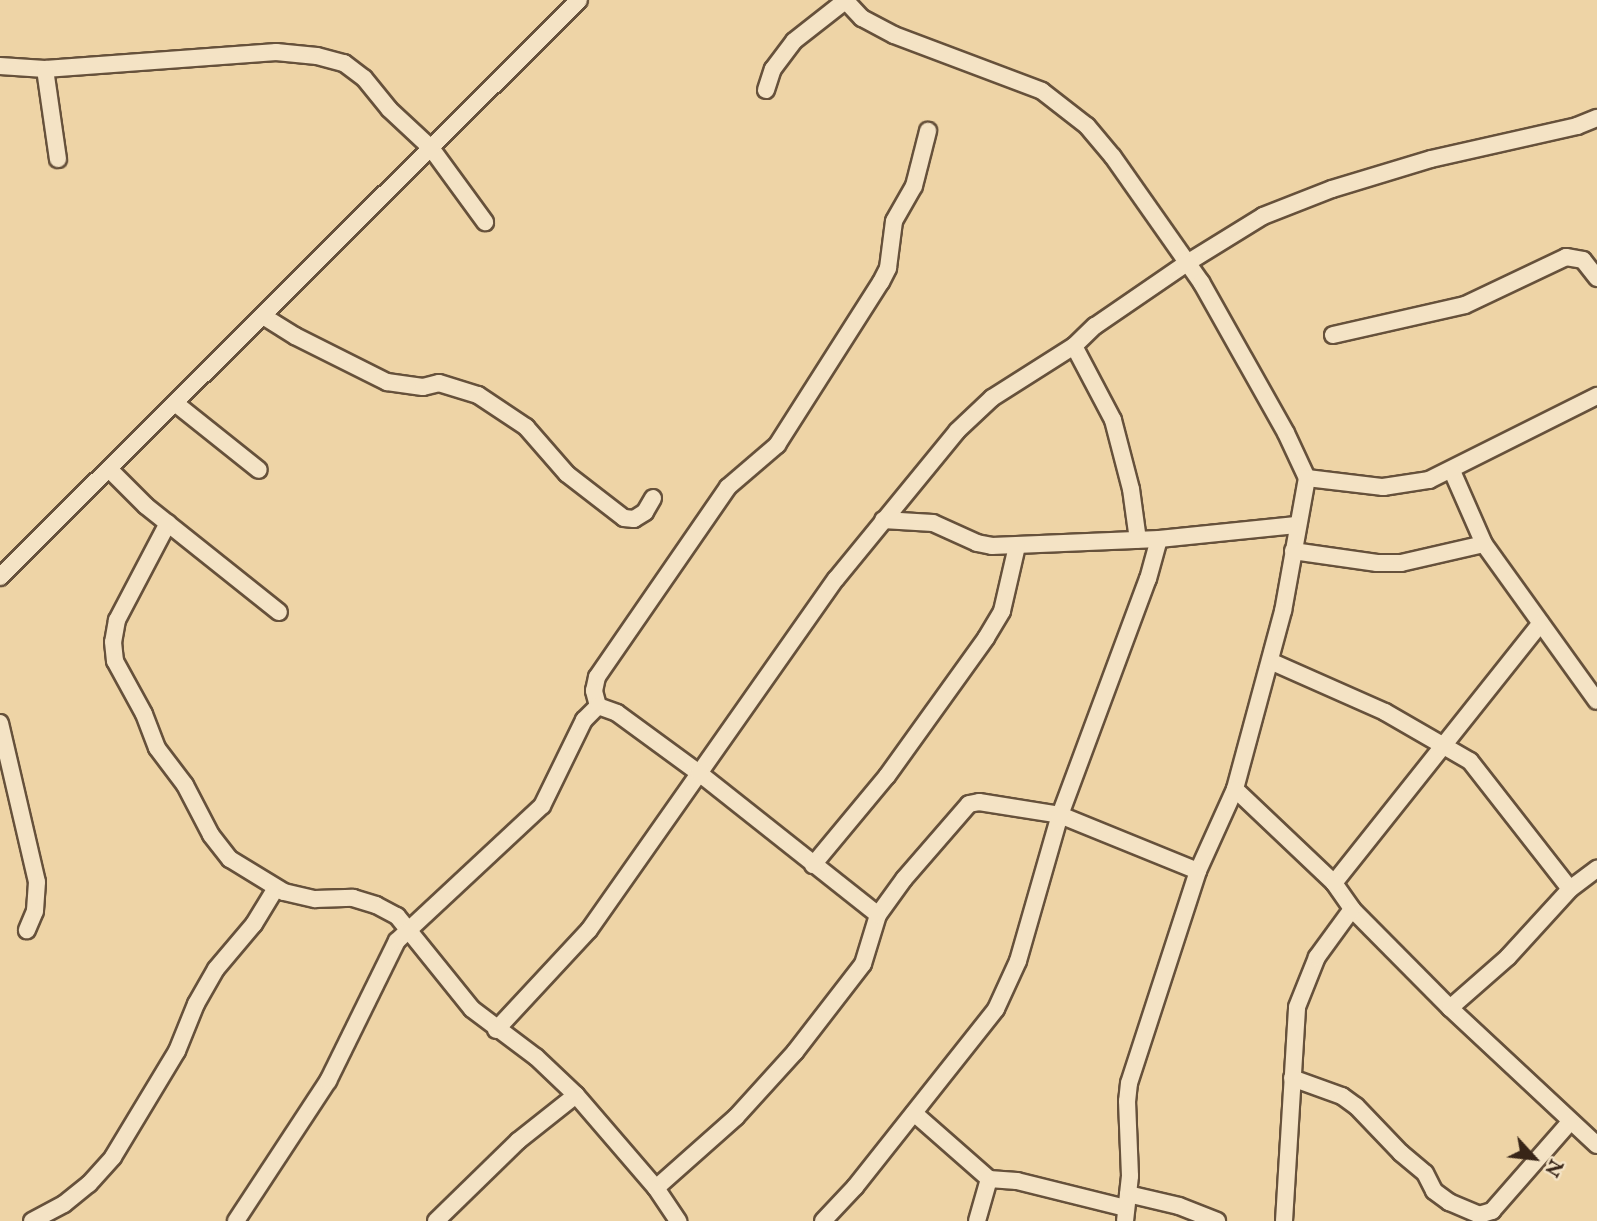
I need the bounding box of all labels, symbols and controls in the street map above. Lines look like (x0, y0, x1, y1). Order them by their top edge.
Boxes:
north arrow (1499, 1123, 1569, 1193)
text: N (1538, 1155, 1567, 1180)

